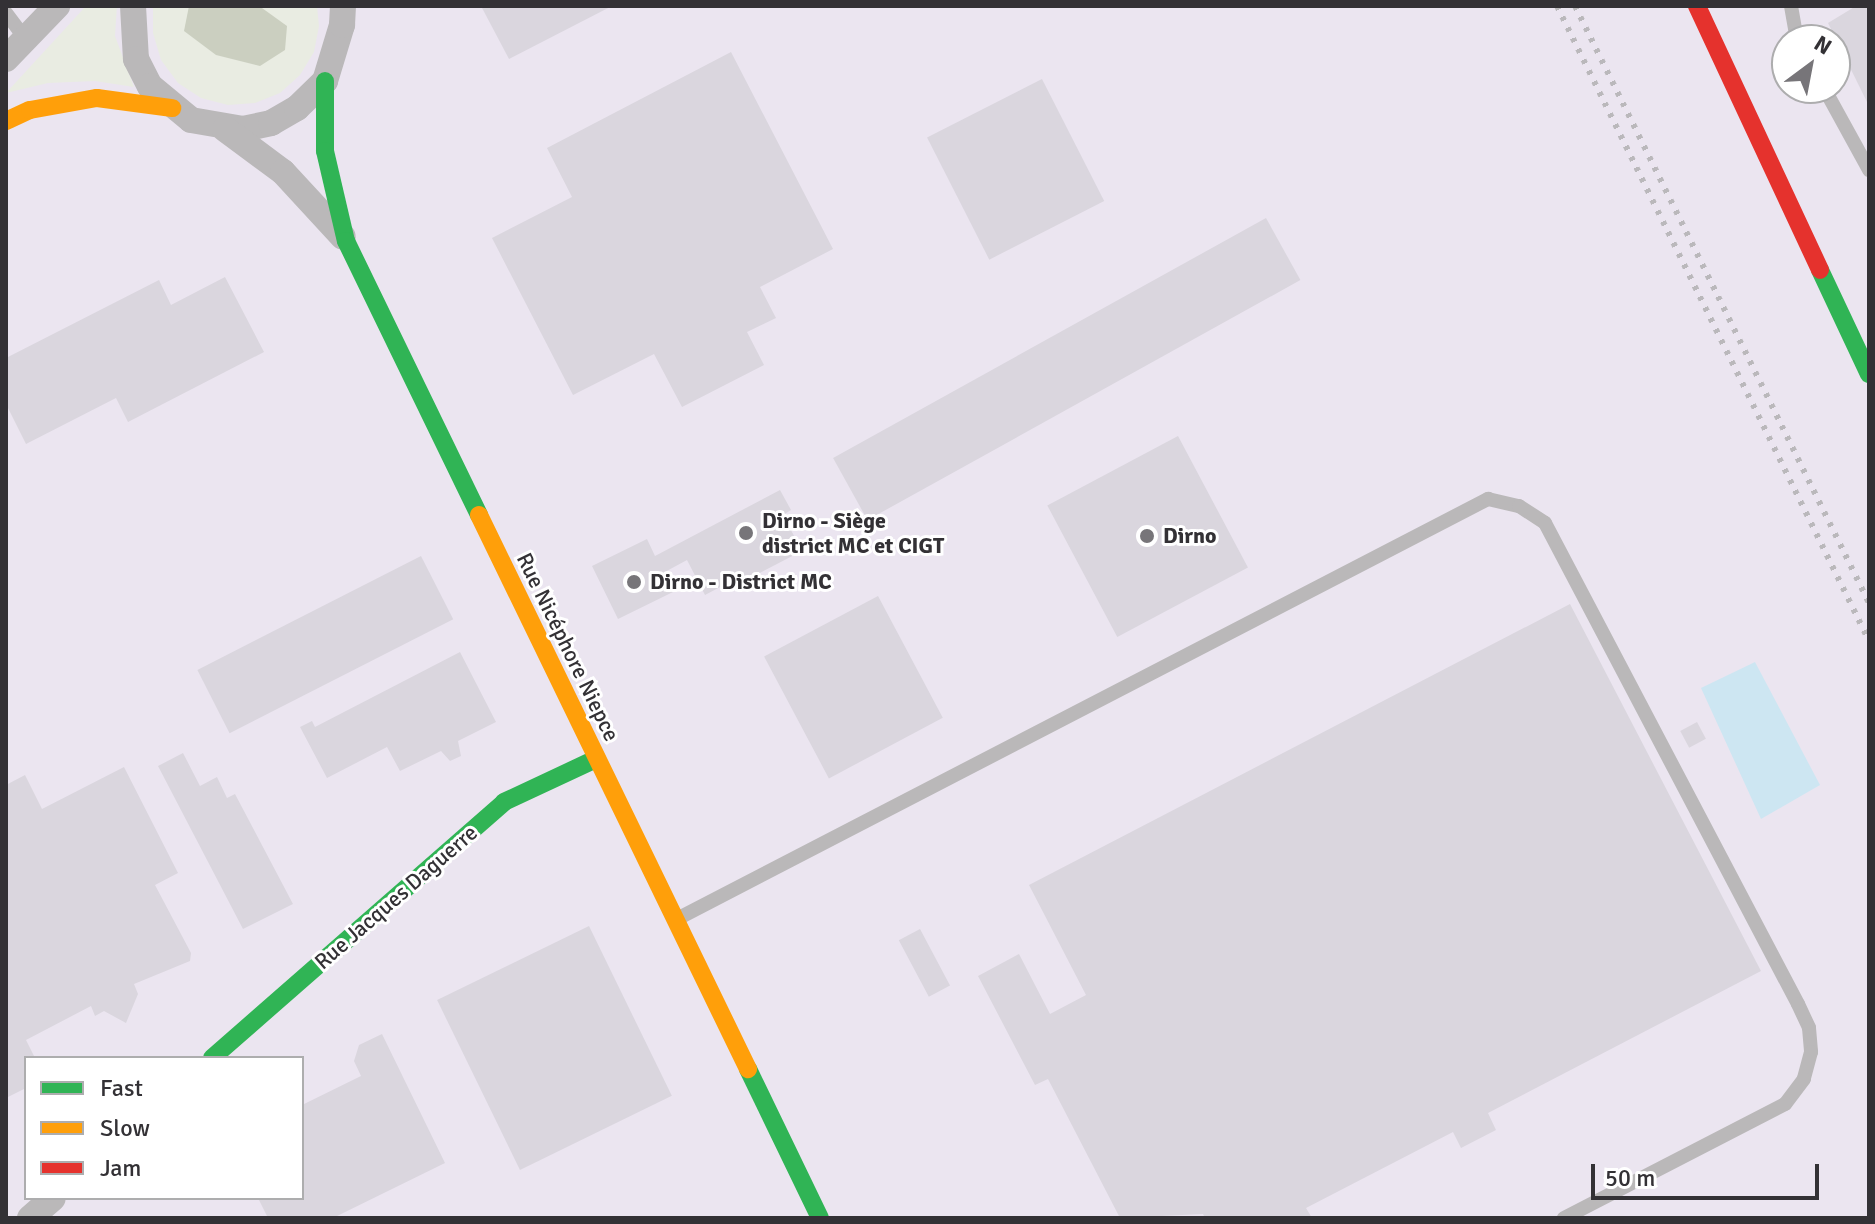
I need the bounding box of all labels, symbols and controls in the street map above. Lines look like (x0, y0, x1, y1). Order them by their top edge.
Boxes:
north arrow (1771, 24, 1851, 104)
text: N (1809, 29, 1837, 60)
place label: Dirno - Siège district MC et CIGT (762, 507, 944, 558)
place label: Dirno (1163, 523, 1216, 549)
marker: Dirno - Siège district MC et CIGT (737, 524, 755, 542)
marker: Dirno (1138, 527, 1156, 545)
street label: Rue Nicéphore Niepce (511, 549, 625, 745)
place label: Dirno - District MC (650, 569, 832, 595)
marker: Dirno - District MC (625, 573, 643, 591)
street label: Rue Jacques Daguerre (309, 819, 483, 975)
legend (24, 1056, 304, 1200)
text: Fast (100, 1073, 143, 1103)
text: Slow (100, 1113, 150, 1143)
scale bar (1595, 1148, 1823, 1198)
text: Jam (100, 1153, 141, 1183)
text: 50 m (1605, 1163, 1655, 1193)

